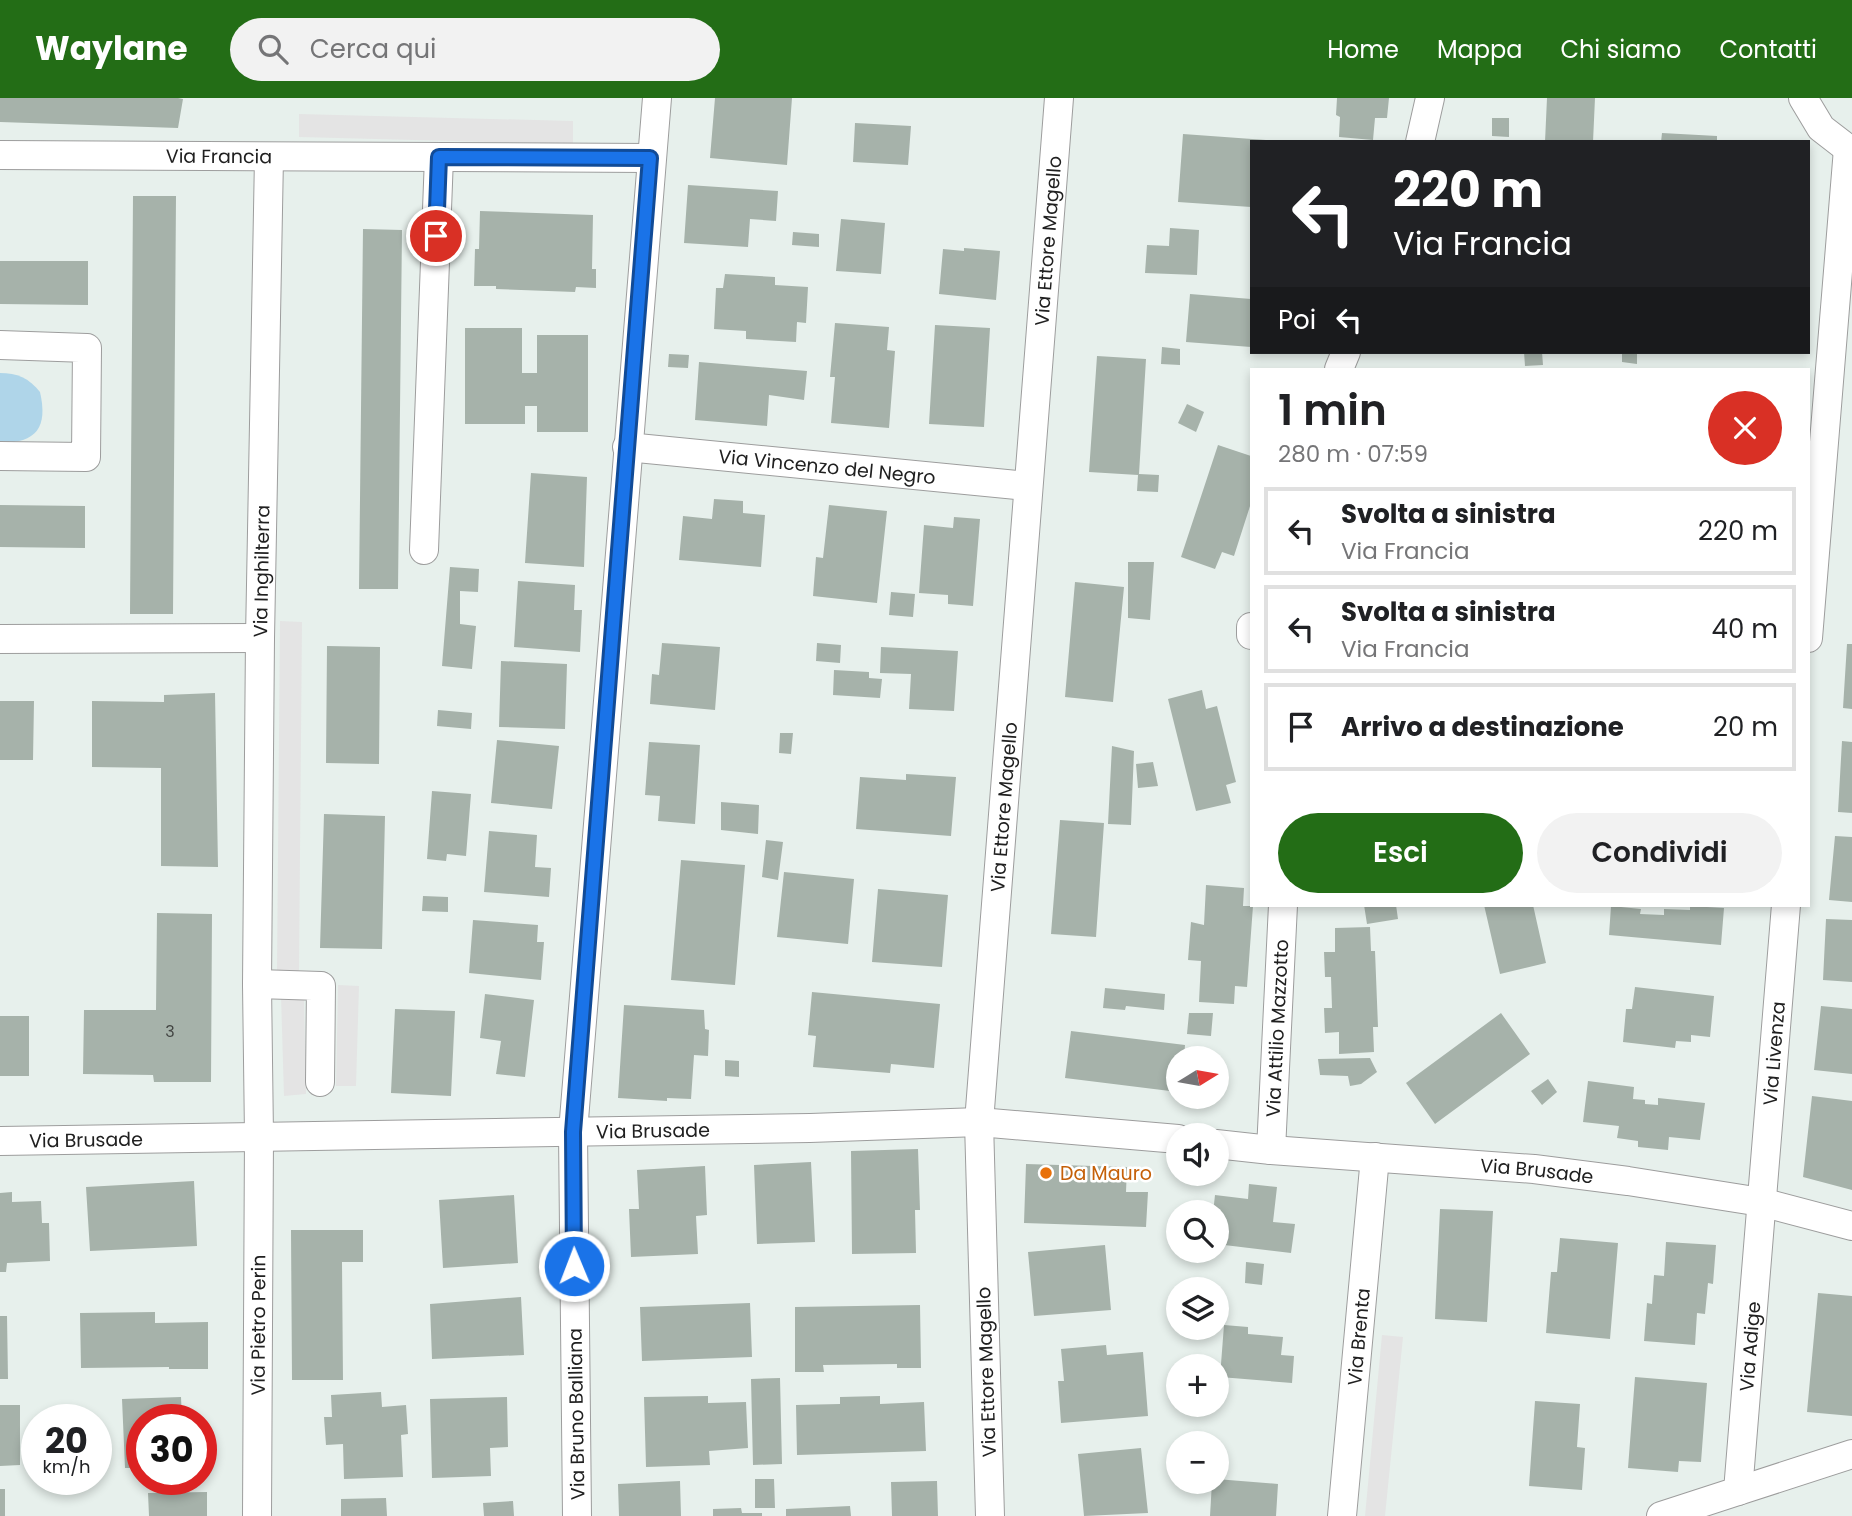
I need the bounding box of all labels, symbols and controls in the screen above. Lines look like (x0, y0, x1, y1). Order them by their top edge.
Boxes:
search box (230, 18, 720, 81)
text: Waylane (35, 25, 188, 72)
icon: search (254, 30, 292, 68)
text: Cerca qui (310, 31, 437, 67)
text: Home (1327, 33, 1399, 66)
text: Mappa (1437, 33, 1522, 66)
text: Chi siamo (1560, 33, 1681, 66)
text: Contatti (1719, 33, 1817, 66)
street label: Via Francia (166, 143, 272, 170)
street label: Via Ettore Magello (1028, 155, 1068, 327)
text: 220 m (1393, 156, 1543, 224)
icon: left (1278, 168, 1369, 259)
pin (406, 206, 466, 266)
icon: arrive (417, 217, 455, 255)
text: Via Francia (1393, 221, 1572, 266)
icon: left (1330, 301, 1368, 339)
text: Poi (1278, 302, 1316, 338)
text: 1 min (1278, 381, 1387, 440)
button: close (1708, 391, 1782, 465)
text: 280 m · 07:59 (1278, 438, 1428, 470)
street label: Via Vincenzo del Negro (717, 443, 937, 491)
text: Svolta a sinistra (1341, 496, 1556, 532)
street label: Via Inghilterra (247, 505, 276, 638)
icon: left (1282, 512, 1320, 550)
text: 220 m (1698, 513, 1778, 549)
text: Via Francia (1341, 535, 1470, 567)
text: Svolta a sinistra (1341, 594, 1556, 630)
icon: left (1282, 610, 1320, 648)
text: 40 m (1712, 611, 1778, 647)
text: Via Francia (1341, 633, 1470, 665)
icon: arrive (1282, 708, 1320, 746)
text: Arrivo a destinazione (1341, 709, 1624, 745)
text: 20 m (1713, 709, 1778, 745)
street label: Via Ettore Magello (984, 721, 1024, 893)
button: Esci (1278, 813, 1523, 893)
button: Condividi (1537, 813, 1782, 893)
street label: Via Attilio Mazzotto (1260, 939, 1295, 1118)
street label: Via Livenza (1757, 1000, 1792, 1107)
house number: 3 (165, 1020, 175, 1043)
north arrow (1166, 1046, 1228, 1110)
map controls (1166, 1046, 1229, 1494)
street label: Via Brusade (596, 1117, 710, 1145)
button: sound (1166, 1123, 1229, 1186)
street label: Via Brusade (29, 1126, 143, 1155)
street label: Via Brusade (1479, 1152, 1595, 1190)
place label: Da Mauro (1060, 1160, 1152, 1187)
marker: Da Mauro (1038, 1165, 1054, 1181)
button: search (1166, 1200, 1229, 1263)
position arrow (537, 1229, 611, 1303)
street label: Via Pietro Perin (245, 1254, 272, 1396)
button: layers (1166, 1277, 1229, 1340)
street label: Via Ettore Magello (970, 1286, 1003, 1458)
street label: Via Brenta (1341, 1287, 1377, 1387)
street label: Via Adige (1733, 1300, 1767, 1393)
street label: Via Bruno Balliana (562, 1328, 591, 1500)
button: + (1166, 1354, 1229, 1417)
speed limit sign: 30 (126, 1404, 217, 1495)
text: 20 (45, 1416, 88, 1465)
button: − (1166, 1431, 1229, 1494)
text: km/h (43, 1454, 90, 1479)

